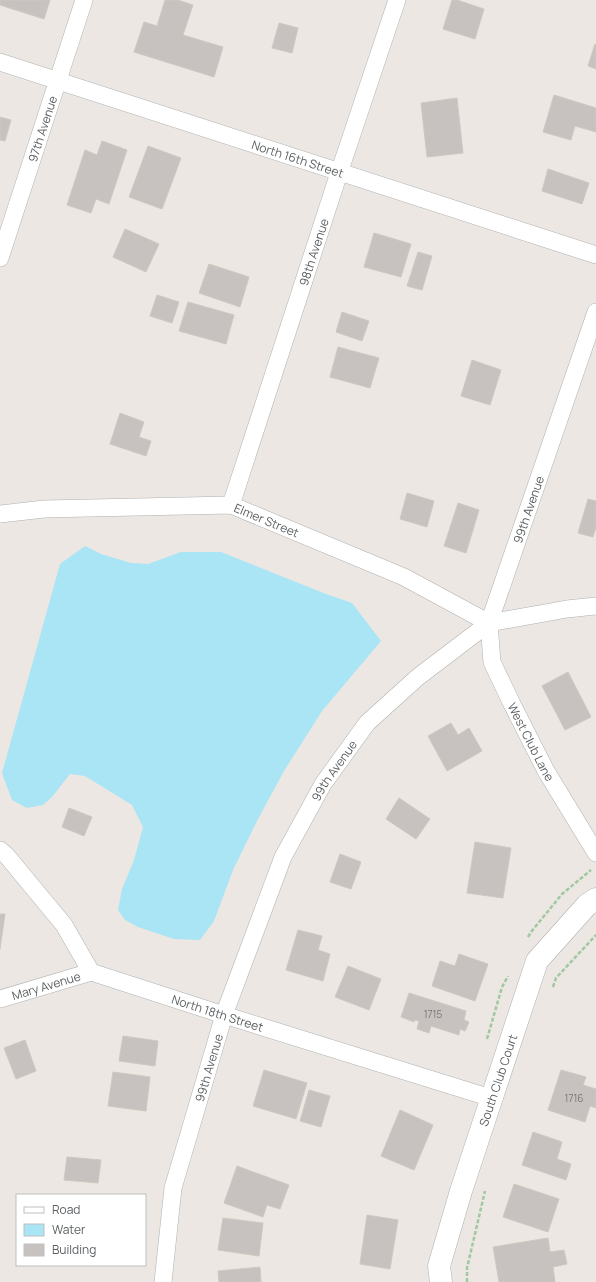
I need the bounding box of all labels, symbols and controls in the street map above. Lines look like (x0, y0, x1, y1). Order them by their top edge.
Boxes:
street label: 97th Avenue (23, 93, 61, 164)
street label: North 16th Street (250, 136, 346, 181)
street label: 98th Avenue (294, 216, 332, 288)
street label: 99th Avenue (509, 473, 548, 545)
street label: Elmer Street (232, 499, 302, 541)
street label: West Club Lane (504, 700, 559, 784)
street label: 99th Avenue (307, 737, 361, 804)
street label: Mary Avenue (10, 967, 82, 1004)
street label: North 18th Street (170, 990, 266, 1035)
house number: 1715 (424, 1007, 443, 1021)
street label: 99th Avenue (190, 1031, 227, 1104)
street label: South Club Court (474, 1032, 521, 1128)
house number: 1716 (564, 1091, 584, 1105)
legend (16, 1194, 146, 1266)
text: Road (52, 1201, 80, 1218)
text: Water (52, 1221, 86, 1238)
text: Building (52, 1241, 96, 1258)

